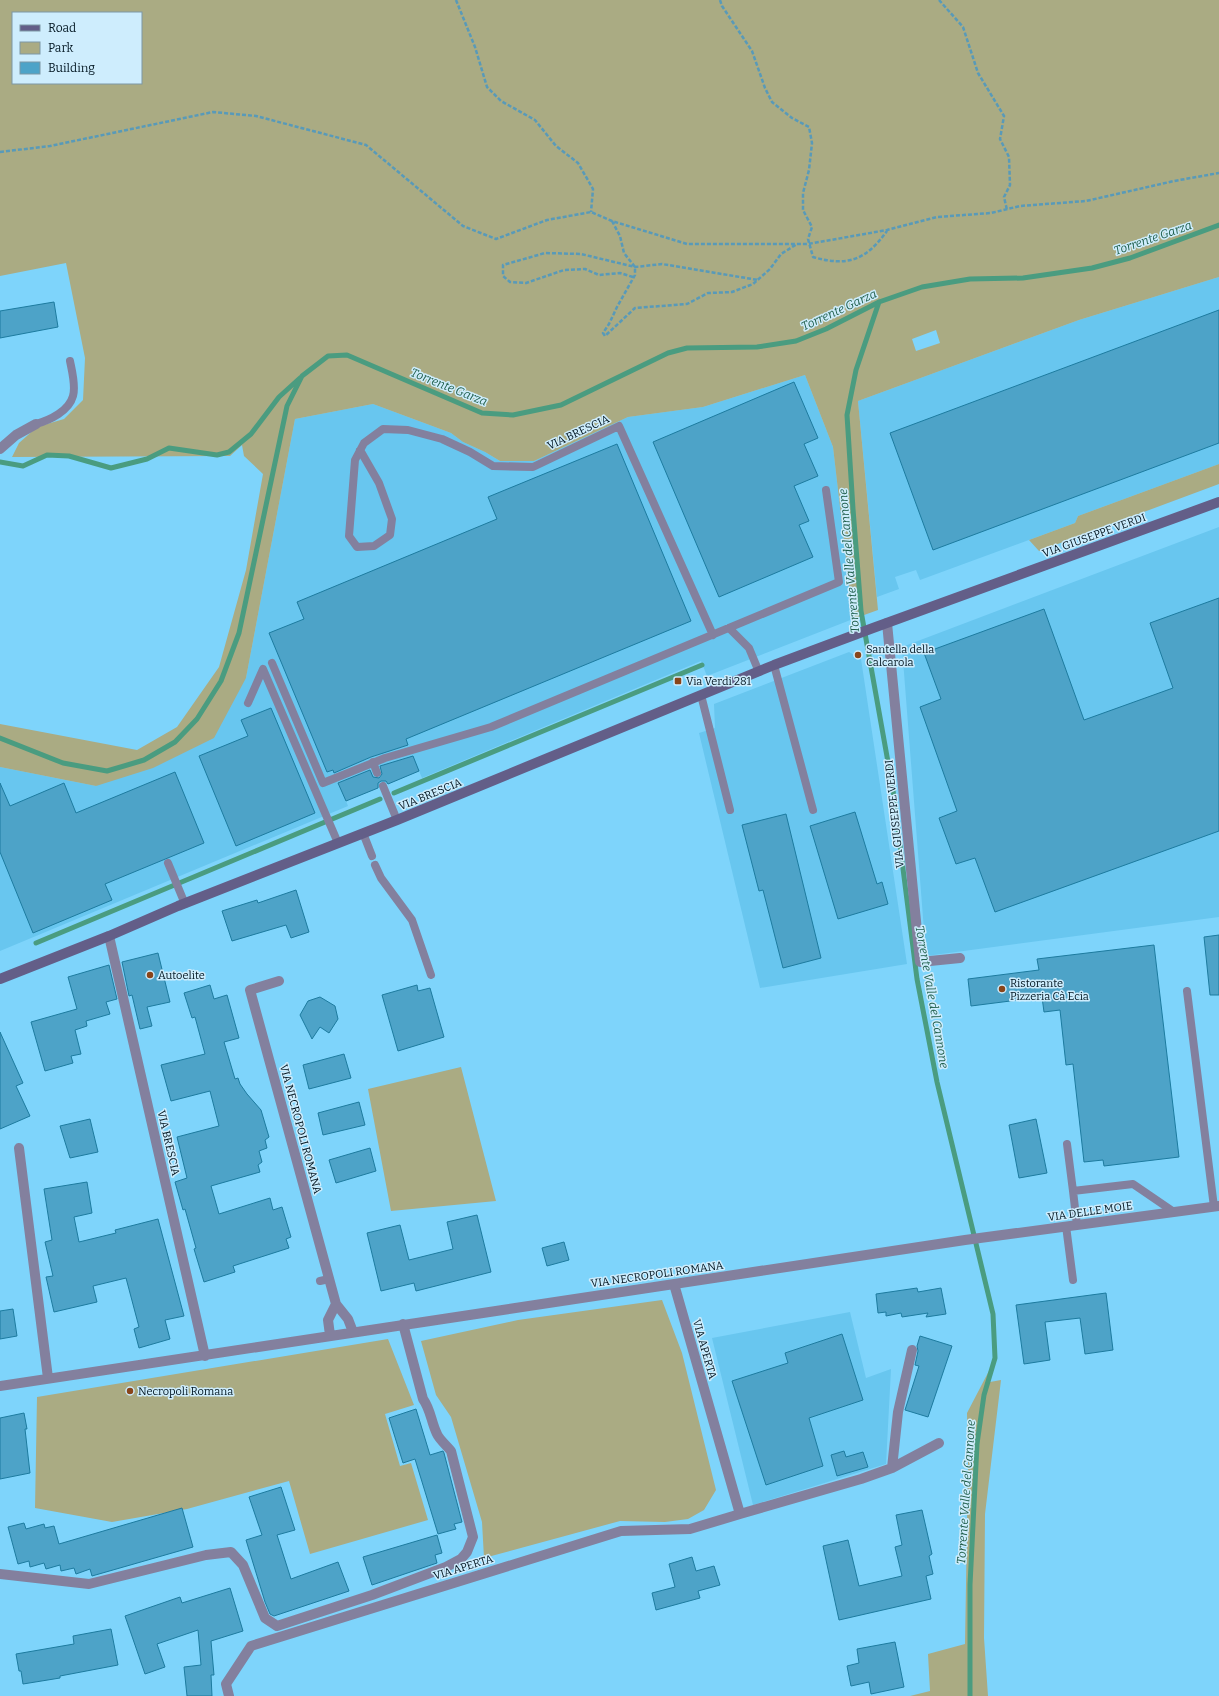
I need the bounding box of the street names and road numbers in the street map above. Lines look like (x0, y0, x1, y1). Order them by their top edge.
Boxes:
street label: VIA BRESCIA (545, 412, 611, 452)
street label: VIA GIUSEPPE VERDI (1041, 511, 1148, 560)
street label: VIA GIUSEPPE VERDI (882, 759, 907, 869)
street label: VIA BRESCIA (397, 776, 464, 813)
street label: VIA NECROPOLI ROMANA (277, 1063, 324, 1196)
street label: VIA BRESCIA (155, 1109, 182, 1177)
street label: VIA DELLE MOIE (1047, 1199, 1133, 1224)
street label: VIA NECROPOLI ROMANA (590, 1259, 724, 1290)
street label: VIA APERTA (690, 1318, 719, 1381)
street label: VIA APERTA (432, 1552, 495, 1583)

